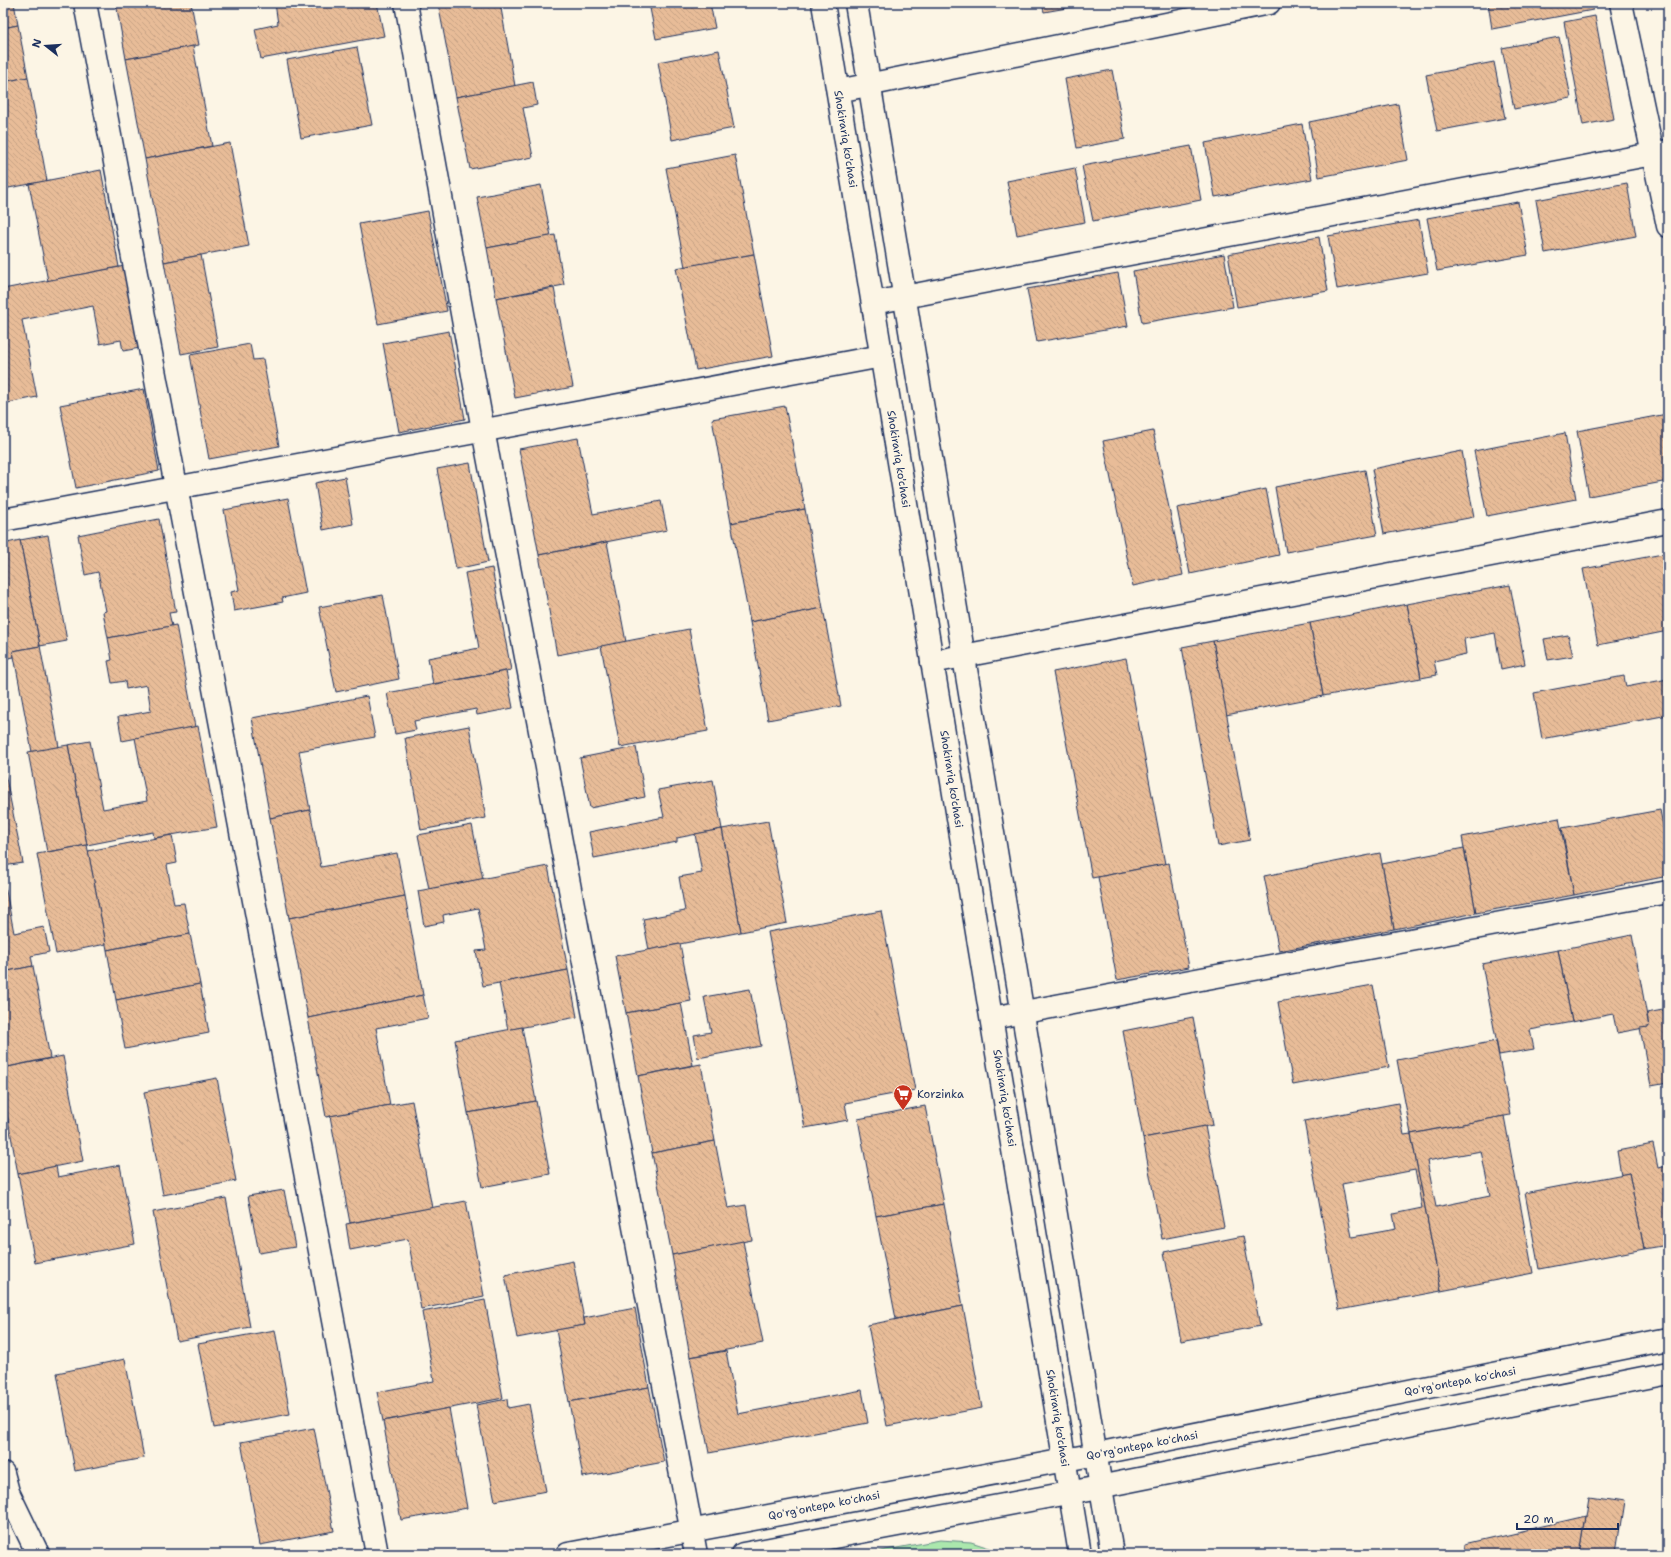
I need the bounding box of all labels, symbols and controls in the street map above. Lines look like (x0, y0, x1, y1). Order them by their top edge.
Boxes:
north arrow (26, 26, 66, 66)
text: N (28, 37, 45, 50)
street label: Shokirariq ko'chasi (830, 89, 861, 189)
street label: Shokirariq ko'chasi (883, 409, 914, 509)
street label: Shokirariq ko'chasi (936, 729, 967, 829)
street label: Shokirariq ko'chasi (989, 1048, 1020, 1148)
supermarket icon: Korzinka (892, 1083, 914, 1111)
place label: Korzinka (917, 1087, 964, 1102)
street label: Qoʻrgʻontepa koʻchasi (1403, 1363, 1517, 1400)
street label: Shokirariq ko'chasi (1042, 1368, 1073, 1468)
street label: Qoʻrgʻontepa koʻchasi (1085, 1427, 1199, 1464)
street label: Qoʻrgʻontepa koʻchasi (767, 1487, 881, 1524)
scale bar (1517, 1505, 1618, 1531)
text: 20 m (1523, 1511, 1554, 1527)

